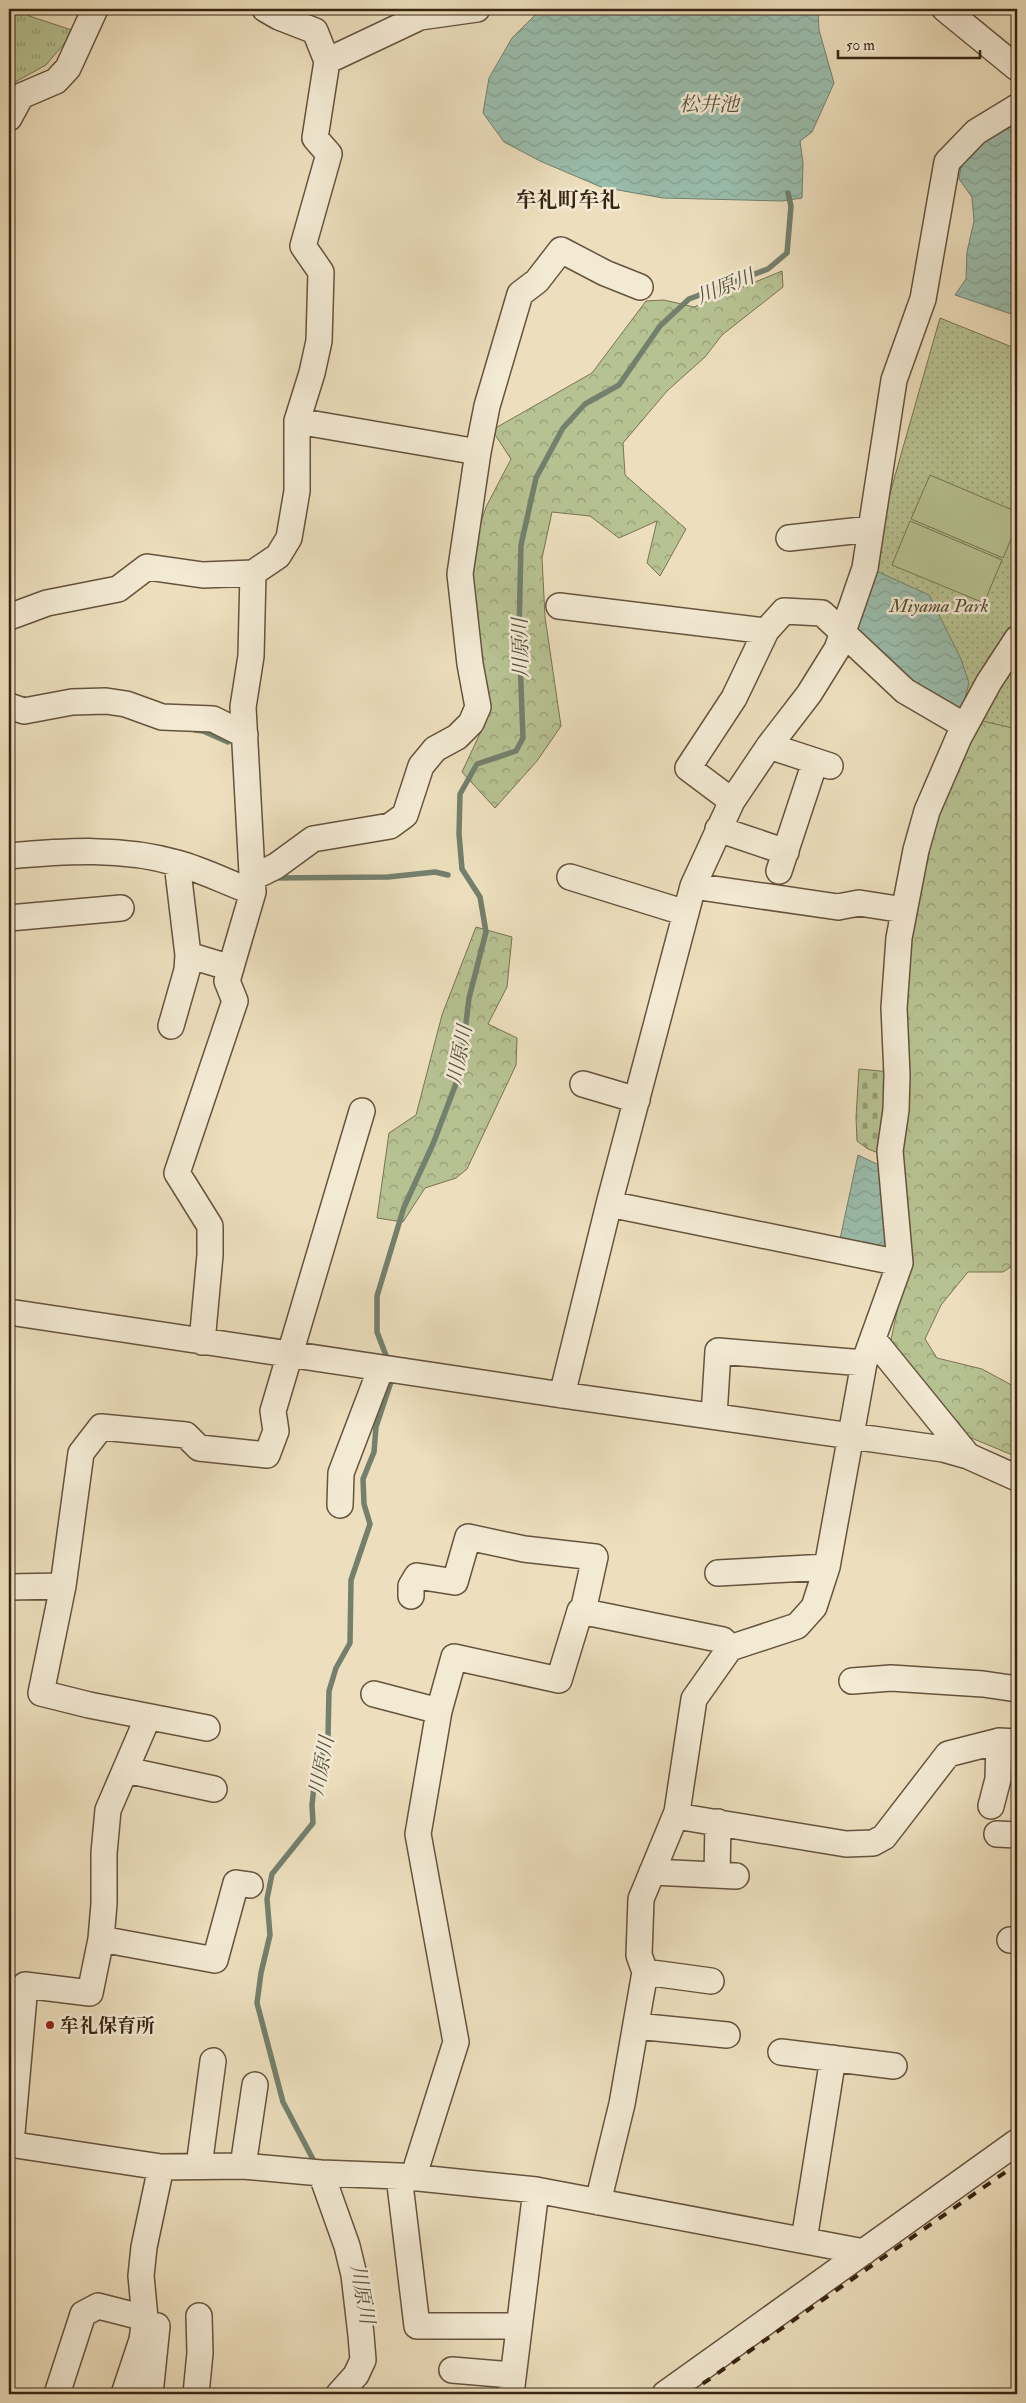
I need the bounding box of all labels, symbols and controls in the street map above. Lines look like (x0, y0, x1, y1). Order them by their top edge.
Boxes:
scale bar (838, 28, 981, 60)
text: 50 m (846, 36, 875, 55)
water label: 松井池 (679, 92, 741, 117)
district label: 牟礼町牟礼 (516, 187, 621, 214)
water label: 川原川 (693, 263, 760, 309)
park label: Miyama Park (888, 594, 989, 618)
water label: 川原川 (507, 616, 534, 678)
water label: 川原川 (441, 1021, 478, 1087)
water label: 川原川 (303, 1732, 340, 1798)
place label: 牟礼保育所 (60, 2014, 155, 2038)
marker: 牟礼保育所 (44, 2019, 56, 2031)
water label: 川原川 (345, 2262, 380, 2328)

